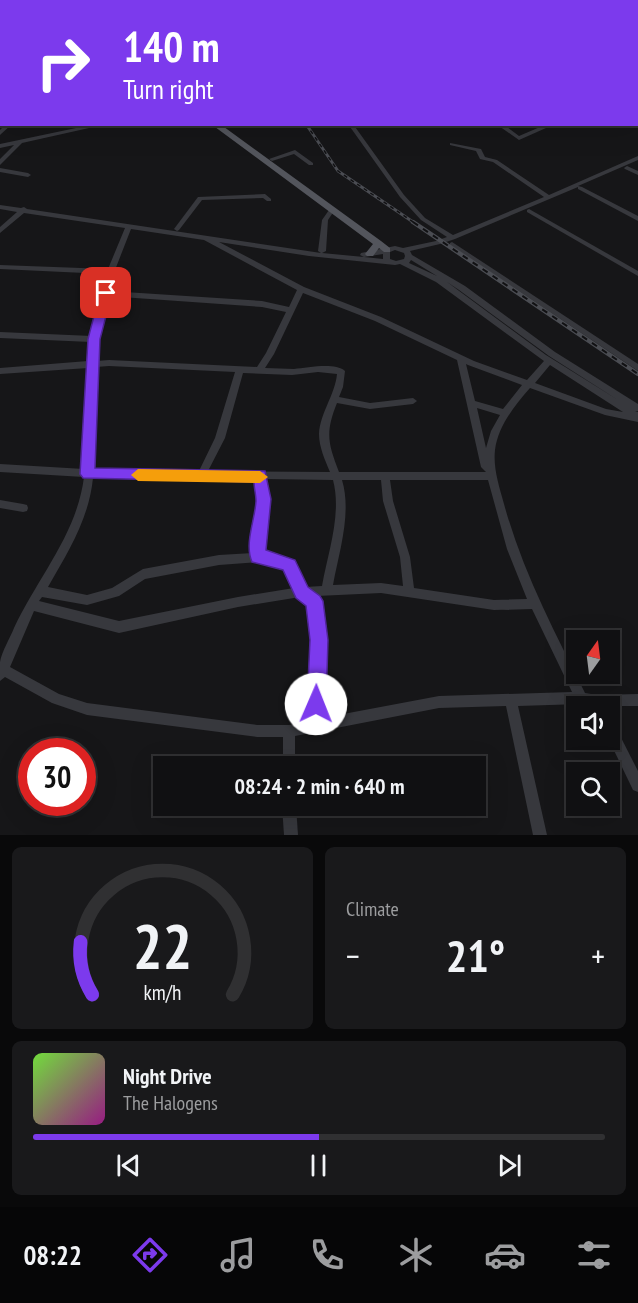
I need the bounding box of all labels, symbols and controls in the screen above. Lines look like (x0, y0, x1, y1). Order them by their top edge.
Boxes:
text: 140 m (123, 19, 220, 74)
icon: right (24, 24, 102, 102)
text: Turn right (123, 72, 214, 106)
pin (80, 267, 131, 318)
icon: arrive (89, 276, 122, 309)
north arrow (566, 630, 620, 684)
map controls (566, 630, 620, 816)
position arrow (284, 672, 348, 736)
button: sound (566, 696, 620, 750)
speed limit sign: 30 (18, 738, 96, 816)
button: search (566, 762, 620, 816)
text: 08:24 · 2 min · 640 m (234, 772, 405, 800)
text: Climate (346, 896, 399, 922)
text: 22 (133, 905, 192, 986)
text: 21° (446, 926, 505, 984)
text: − (346, 934, 360, 977)
text: + (591, 934, 605, 977)
text: km/h (143, 978, 182, 1006)
text: Night Drive (123, 1062, 212, 1090)
text: The Halogens (123, 1090, 218, 1116)
icon: previous (112, 1149, 145, 1182)
icon: pause (302, 1149, 335, 1182)
icon: next (493, 1149, 526, 1182)
icon: directions (129, 1234, 171, 1276)
icon: music (217, 1234, 259, 1276)
icon: phone (306, 1234, 348, 1276)
icon: climate (395, 1234, 437, 1276)
icon: car (484, 1234, 526, 1276)
icon: filters (573, 1234, 615, 1276)
text: 08:22 (23, 1238, 82, 1272)

